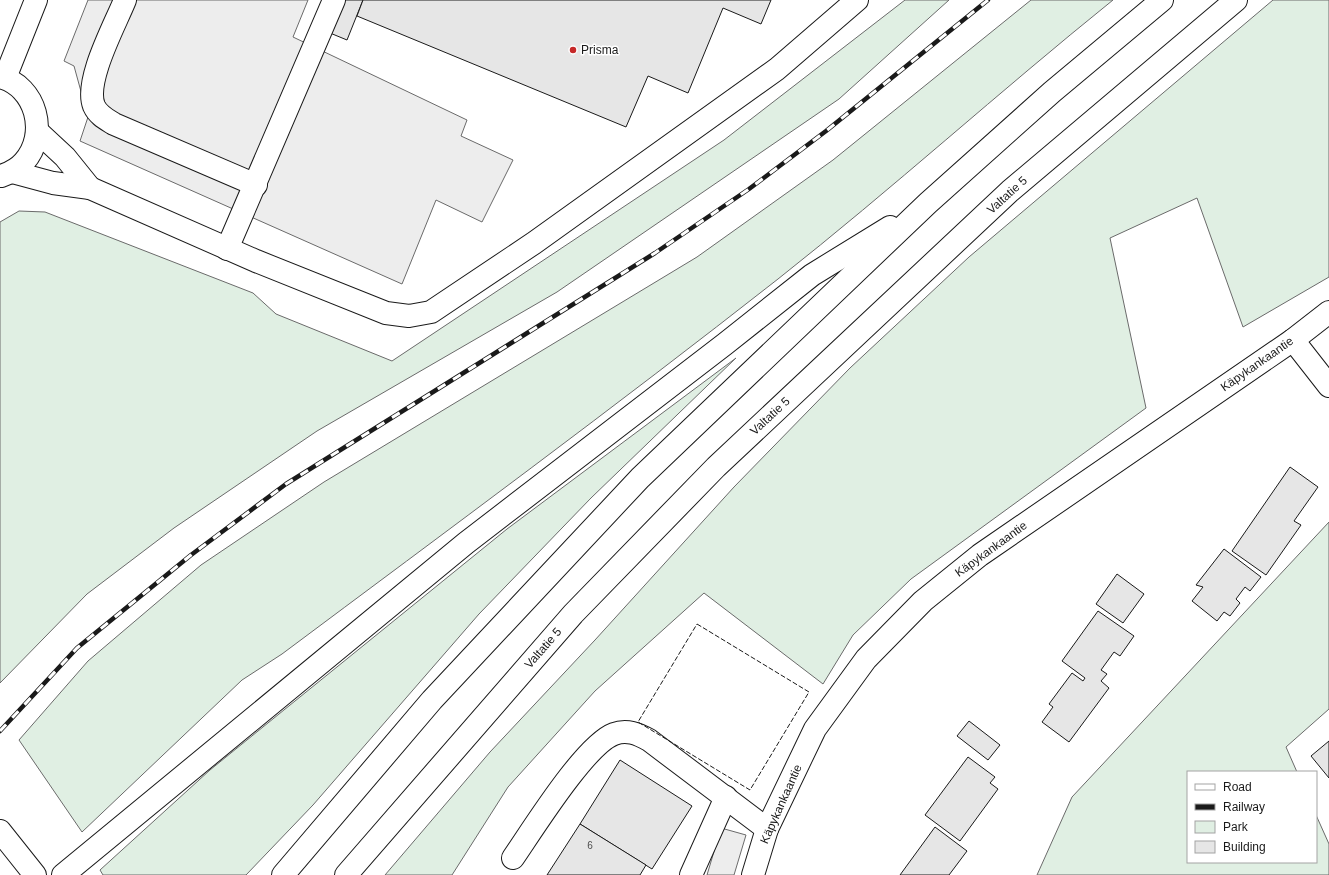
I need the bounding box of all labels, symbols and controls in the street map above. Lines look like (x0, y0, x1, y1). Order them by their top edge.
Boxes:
place label: Prisma (581, 43, 619, 57)
marker: Prisma (568, 45, 578, 55)
street label: Valtatie 5 (984, 173, 1030, 217)
street label: Käpykankaantie (1218, 334, 1296, 394)
street label: Valtatie 5 (747, 394, 793, 438)
street label: Käpykankaantie (952, 518, 1030, 580)
street label: Valtatie 5 (522, 625, 565, 671)
street label: Käpykankaantie (757, 762, 805, 846)
legend (1187, 771, 1317, 863)
text: Road (1223, 780, 1252, 794)
text: Railway (1223, 800, 1265, 814)
text: Park (1223, 820, 1249, 834)
house number: 6 (587, 840, 593, 851)
text: Building (1223, 840, 1266, 854)

